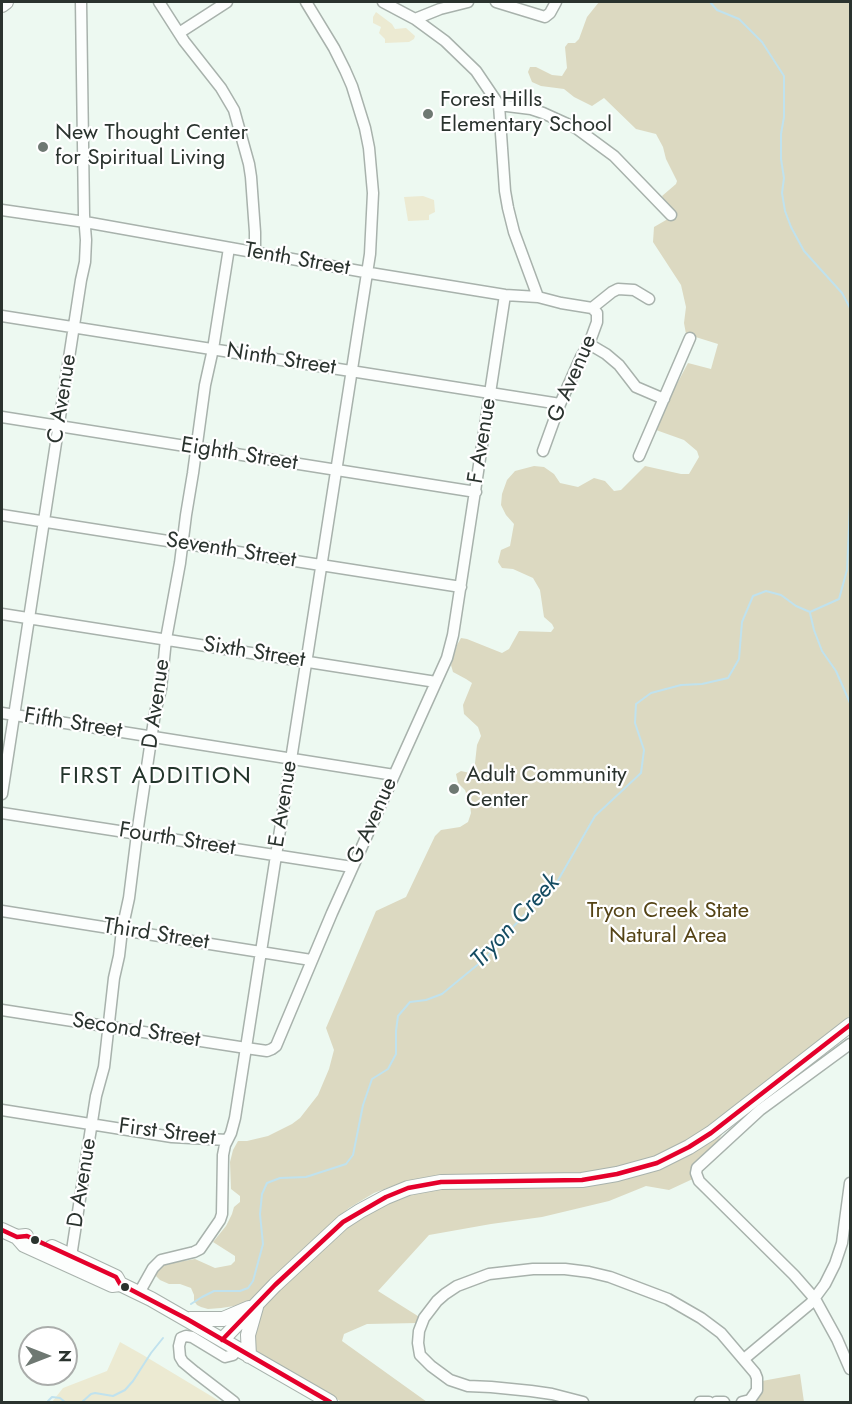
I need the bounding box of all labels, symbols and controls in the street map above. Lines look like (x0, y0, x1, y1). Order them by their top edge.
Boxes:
place label: Forest Hills Elementary School (440, 88, 612, 140)
marker: Forest Hills Elementary School (421, 107, 435, 121)
place label: New Thought Center for Spiritual Living (55, 121, 248, 172)
marker: New Thought Center for Spiritual Living (36, 140, 50, 154)
street label: Tenth Street (242, 238, 352, 282)
street label: G Avenue (543, 331, 603, 427)
street label: Ninth Street (224, 338, 338, 382)
street label: C Avenue (43, 352, 83, 446)
street label: F Avenue (463, 396, 503, 486)
street label: Eighth Street (179, 433, 299, 477)
street label: Seventh Street (164, 528, 298, 574)
street label: Sixth Street (201, 632, 307, 674)
street label: D Avenue (138, 658, 176, 750)
street label: Fifth Street (22, 703, 124, 745)
street label: E Avenue (264, 759, 304, 849)
district label: FIRST ADDITION (60, 763, 252, 791)
place label: Adult Community Center (466, 763, 627, 814)
street label: G Avenue (342, 774, 404, 868)
marker: Adult Community Center (447, 782, 461, 796)
street label: Fourth Street (117, 818, 237, 862)
water label: Tryon Creek (465, 869, 567, 975)
park label: Tryon Creek State Natural Area (587, 899, 749, 950)
street label: Third Street (101, 914, 211, 956)
street label: Second Street (70, 1008, 202, 1054)
street label: First Street (117, 1114, 217, 1152)
street label: D Avenue (63, 1136, 103, 1230)
unlabelled marker (29, 1234, 41, 1246)
unlabelled marker (119, 1281, 131, 1293)
north arrow (18, 1326, 78, 1386)
text: N (53, 1350, 76, 1362)

